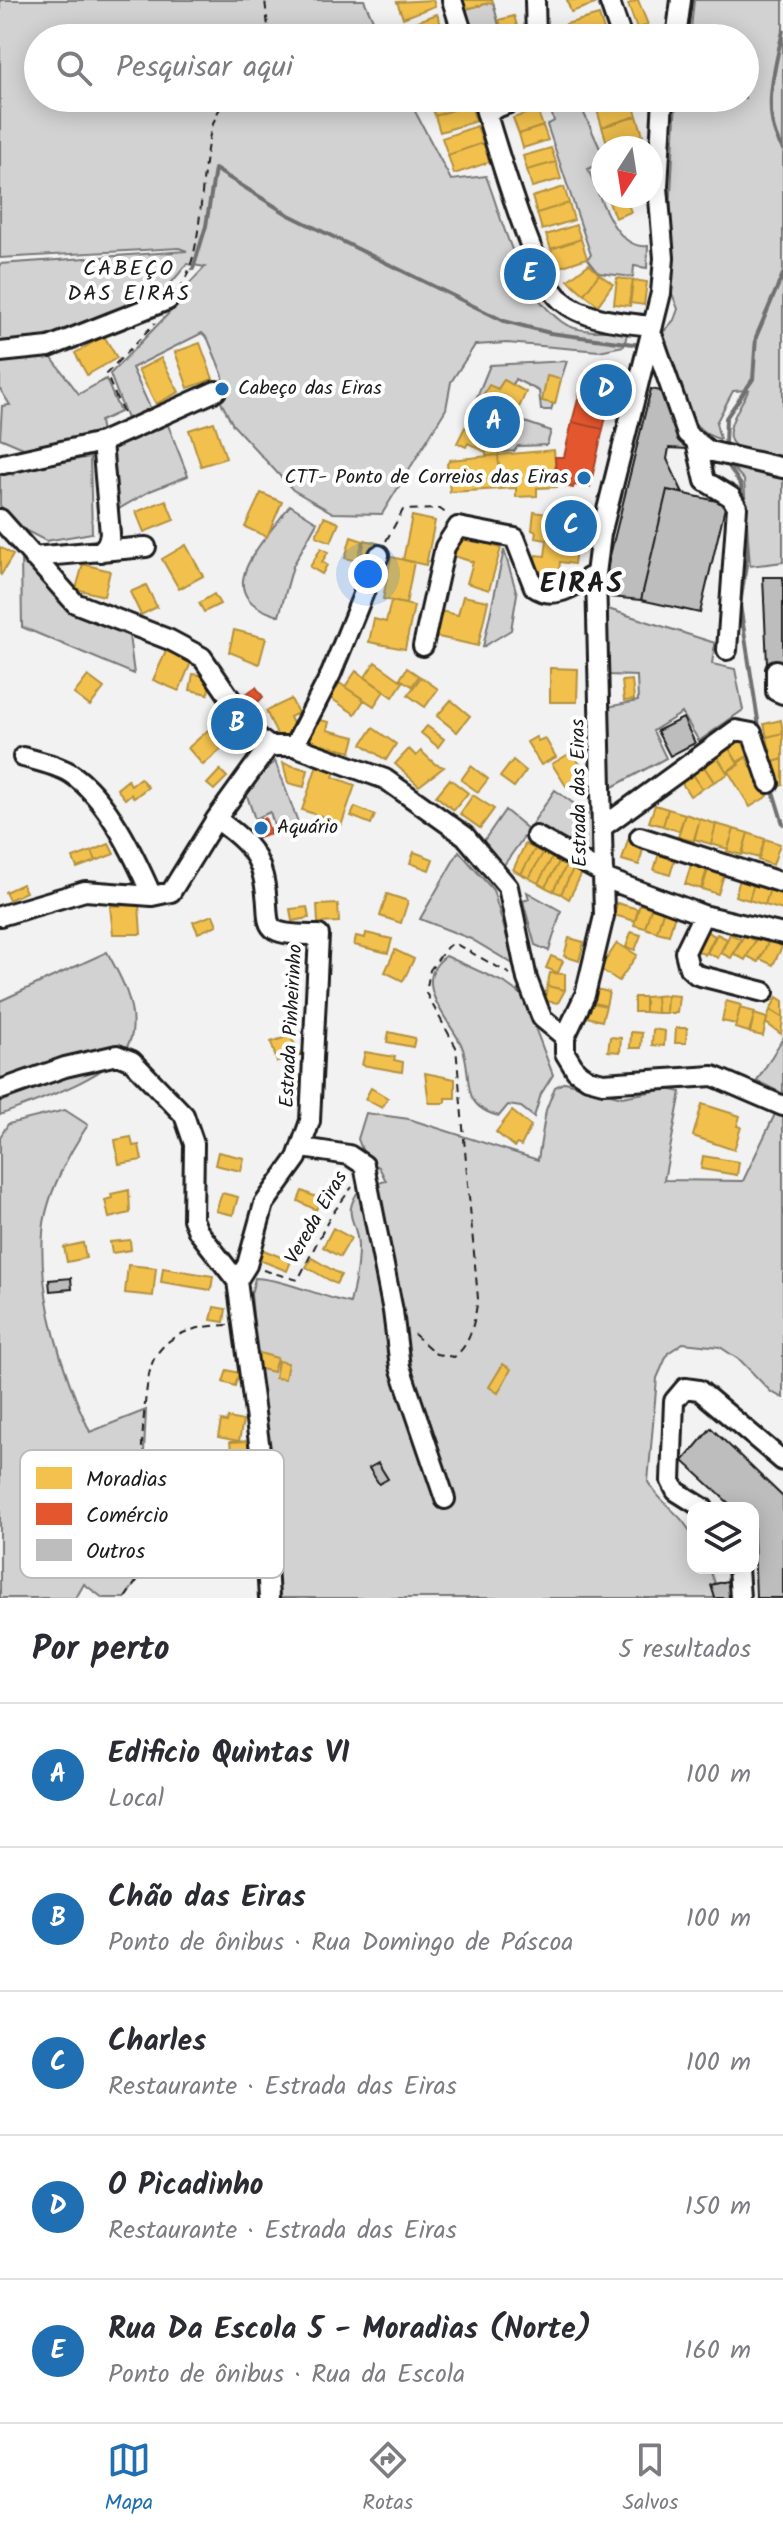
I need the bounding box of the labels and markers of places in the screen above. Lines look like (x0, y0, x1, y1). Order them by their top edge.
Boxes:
pin: E (504, 244, 556, 304)
pin: D (580, 360, 632, 420)
place label: Cabeço das Eiras (238, 373, 382, 405)
marker: Cabeço das Eiras (213, 380, 231, 398)
pin: A (468, 392, 520, 452)
place label: CTT- Ponto de Correios das Eiras (285, 462, 568, 494)
marker: CTT- Ponto de Correios das Eiras (575, 469, 593, 487)
pin: C (545, 496, 597, 556)
pin: B (211, 694, 263, 754)
place label: Aquário (277, 812, 338, 844)
marker: Aquário (252, 819, 270, 837)

